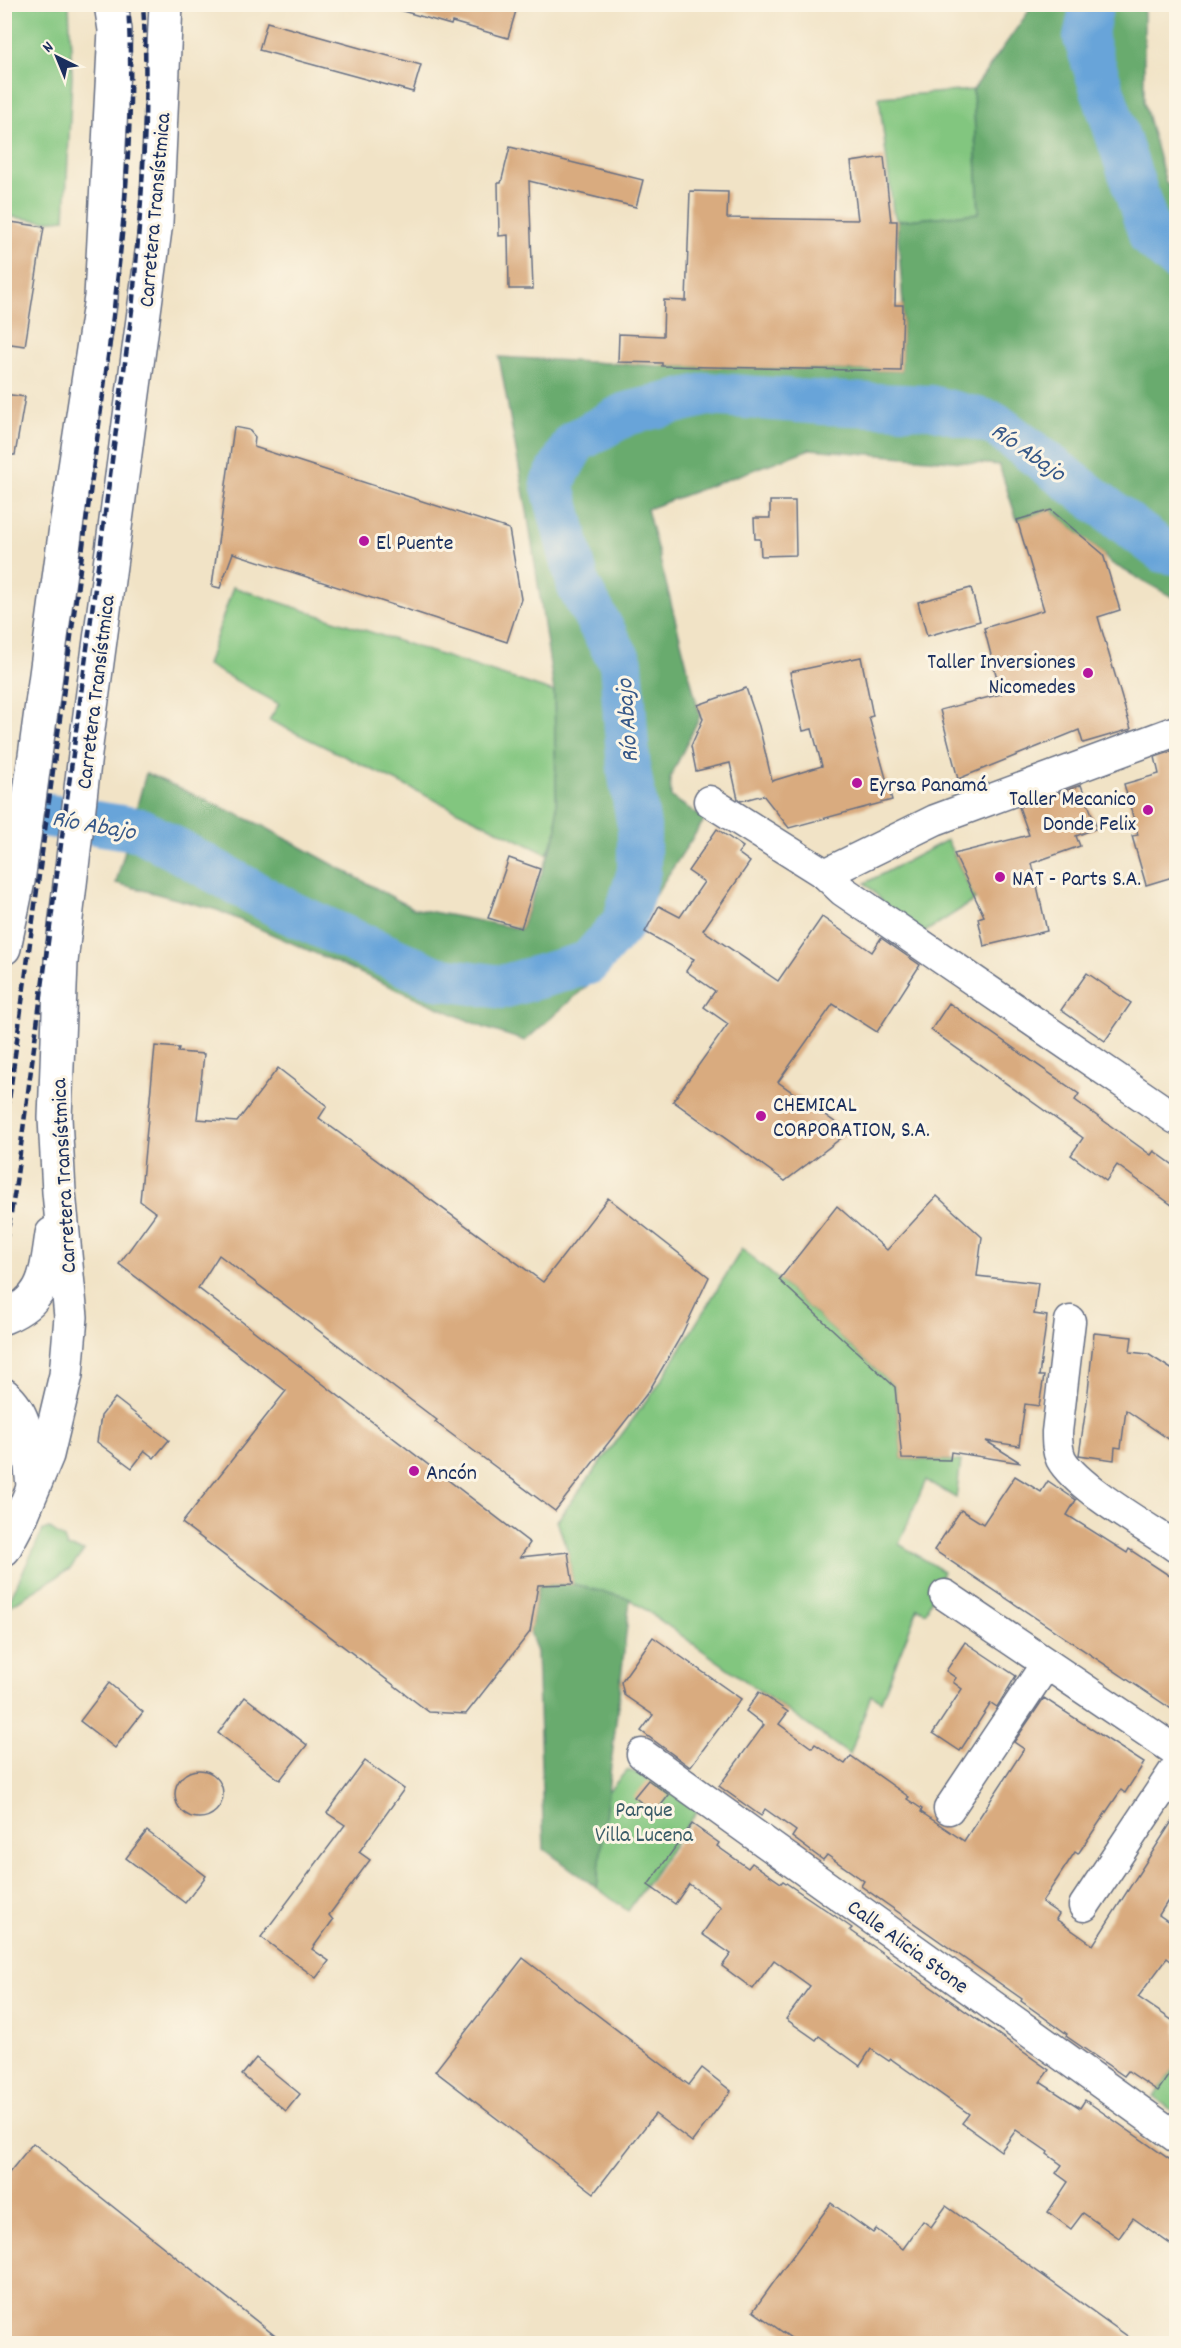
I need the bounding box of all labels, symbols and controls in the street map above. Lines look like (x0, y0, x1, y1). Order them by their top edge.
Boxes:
north arrow (27, 27, 87, 87)
text: N (38, 37, 59, 59)
street label: Carretera Transístmica (133, 111, 180, 309)
water label: Río Abajo (983, 415, 1073, 492)
place label: El Puente (376, 529, 453, 560)
marker: El Puente (357, 534, 371, 548)
street label: Carretera Transístmica (70, 593, 125, 791)
place label: Taller Inversiones Nicomedes (927, 648, 1076, 704)
marker: Taller Inversiones Nicomedes (1081, 666, 1095, 680)
water label: Río Abajo (609, 676, 649, 764)
place label: Eyrsa Panamá (869, 771, 988, 802)
marker: Eyrsa Panamá (850, 776, 864, 790)
place label: Taller Mecanico Donde Felix (1009, 785, 1136, 841)
water label: Río Abajo (49, 803, 139, 851)
marker: Taller Mecanico Donde Felix (1141, 803, 1155, 817)
place label: NAT - Parts S.A. (1012, 865, 1141, 896)
marker: NAT - Parts S.A. (993, 870, 1007, 884)
street label: Carretera Transístmica (45, 1077, 86, 1274)
place label: CHEMICAL CORPORATION, S.A. (773, 1091, 930, 1147)
marker: CHEMICAL CORPORATION, S.A. (754, 1109, 768, 1123)
place label: Ancón (426, 1459, 477, 1490)
marker: Ancón (407, 1464, 421, 1478)
park label: Parque Villa Lucena (595, 1796, 694, 1852)
street label: Calle Alicia Stone (840, 1893, 974, 2002)

